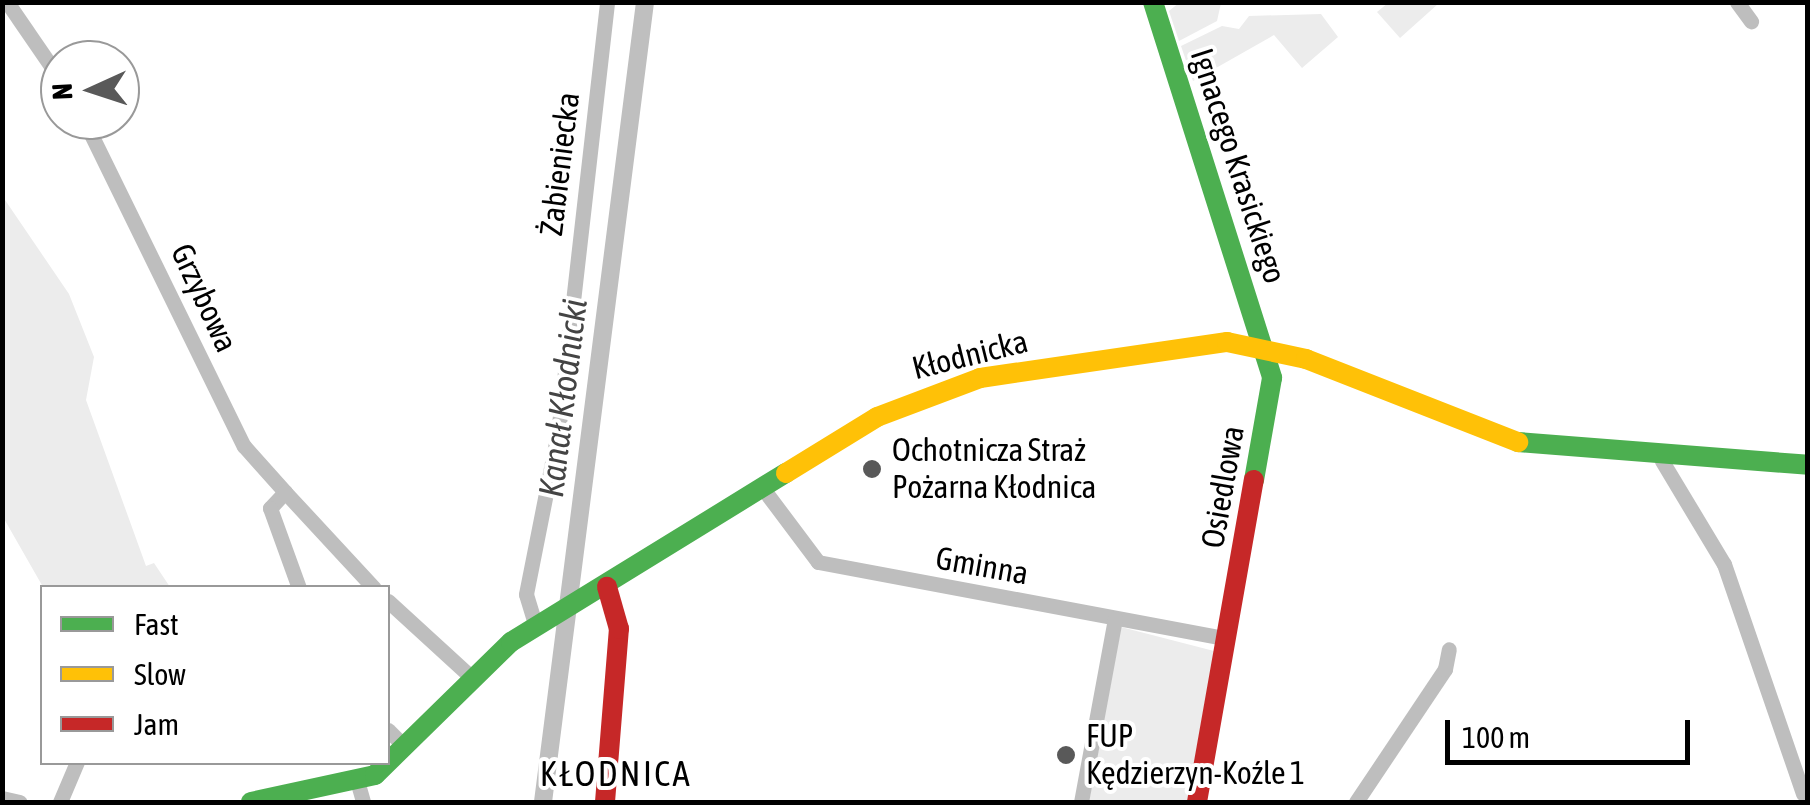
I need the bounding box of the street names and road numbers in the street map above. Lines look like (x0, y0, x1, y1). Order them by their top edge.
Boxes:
street label: Ignacego Krasickiego (1182, 44, 1294, 288)
street label: Żabieniecka (532, 90, 588, 238)
street label: Grzybowa (162, 238, 246, 358)
street label: Kłodnicka (908, 322, 1032, 388)
street label: Osiedlowa (1193, 423, 1253, 551)
street label: Gminna (933, 539, 1031, 593)

